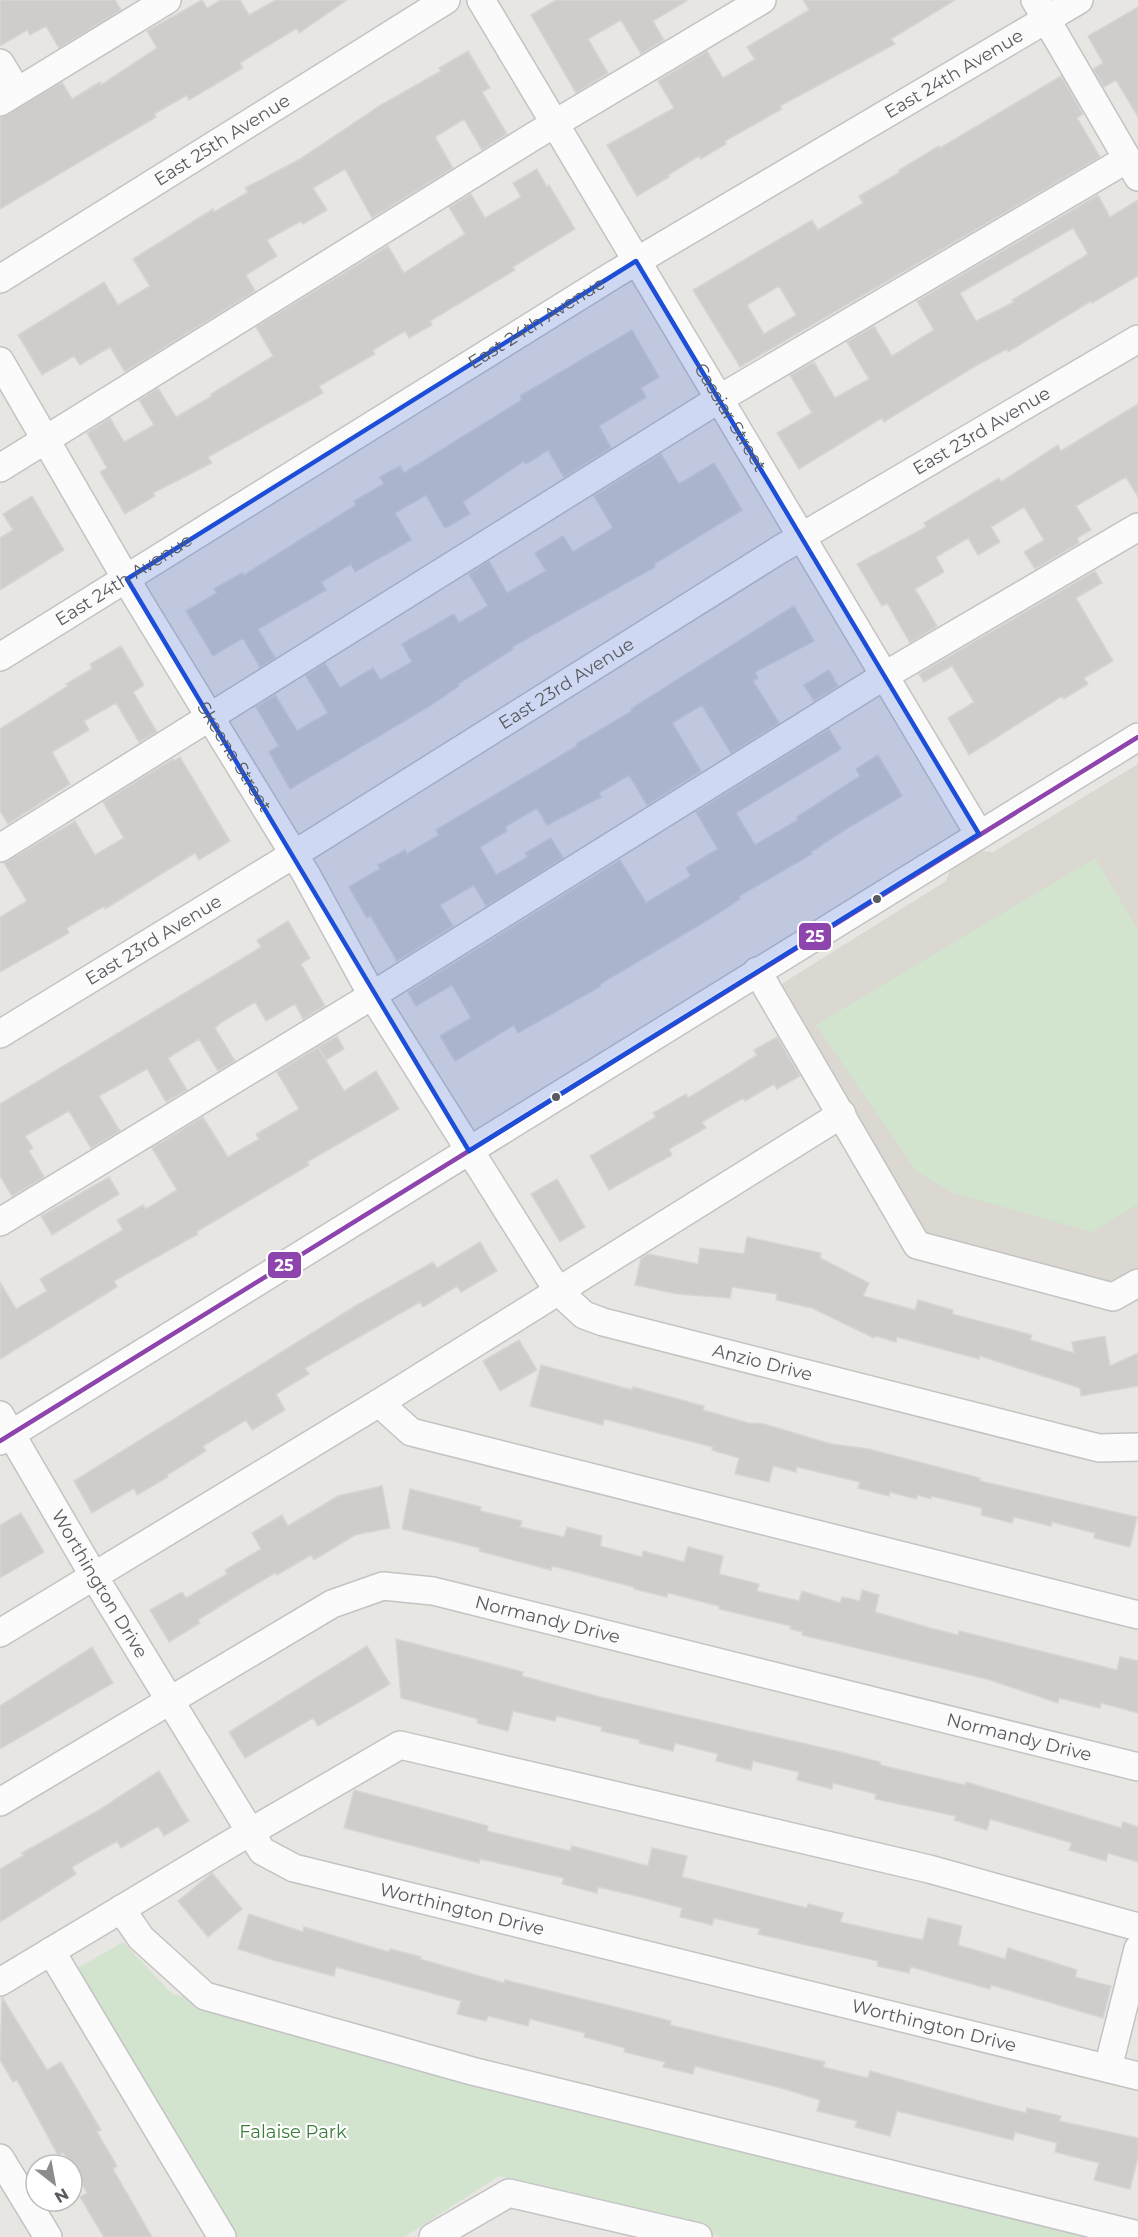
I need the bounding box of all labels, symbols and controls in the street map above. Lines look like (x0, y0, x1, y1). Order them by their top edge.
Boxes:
street label: East 24th Avenue (881, 24, 1027, 123)
street label: East 25th Avenue (150, 89, 294, 191)
street label: East 24th Avenue (464, 272, 609, 374)
street label: Cassiar Street (689, 359, 771, 476)
street label: East 23rd Avenue (909, 382, 1054, 480)
street label: East 24th Avenue (51, 529, 197, 631)
street label: East 23rd Avenue (495, 633, 638, 734)
street label: Skeena Street (192, 698, 276, 816)
street label: East 23rd Avenue (81, 890, 226, 990)
unlabelled marker (871, 893, 883, 905)
line badge: 25 (798, 922, 832, 951)
text: 25 (806, 927, 825, 946)
unlabelled marker (550, 1091, 562, 1103)
line badge: 25 (267, 1251, 302, 1279)
text: 25 (275, 1256, 294, 1275)
street label: Anzio Drive (710, 1339, 815, 1386)
street label: Worthington Drive (47, 1506, 152, 1662)
street label: Normandy Drive (473, 1591, 623, 1648)
street label: Normandy Drive (944, 1709, 1094, 1766)
street label: Worthington Drive (377, 1879, 547, 1940)
street label: Worthington Drive (849, 1995, 1019, 2057)
park label: Falaise Park (239, 2121, 347, 2143)
north arrow (24, 2153, 84, 2213)
text: N (51, 2184, 72, 2207)

